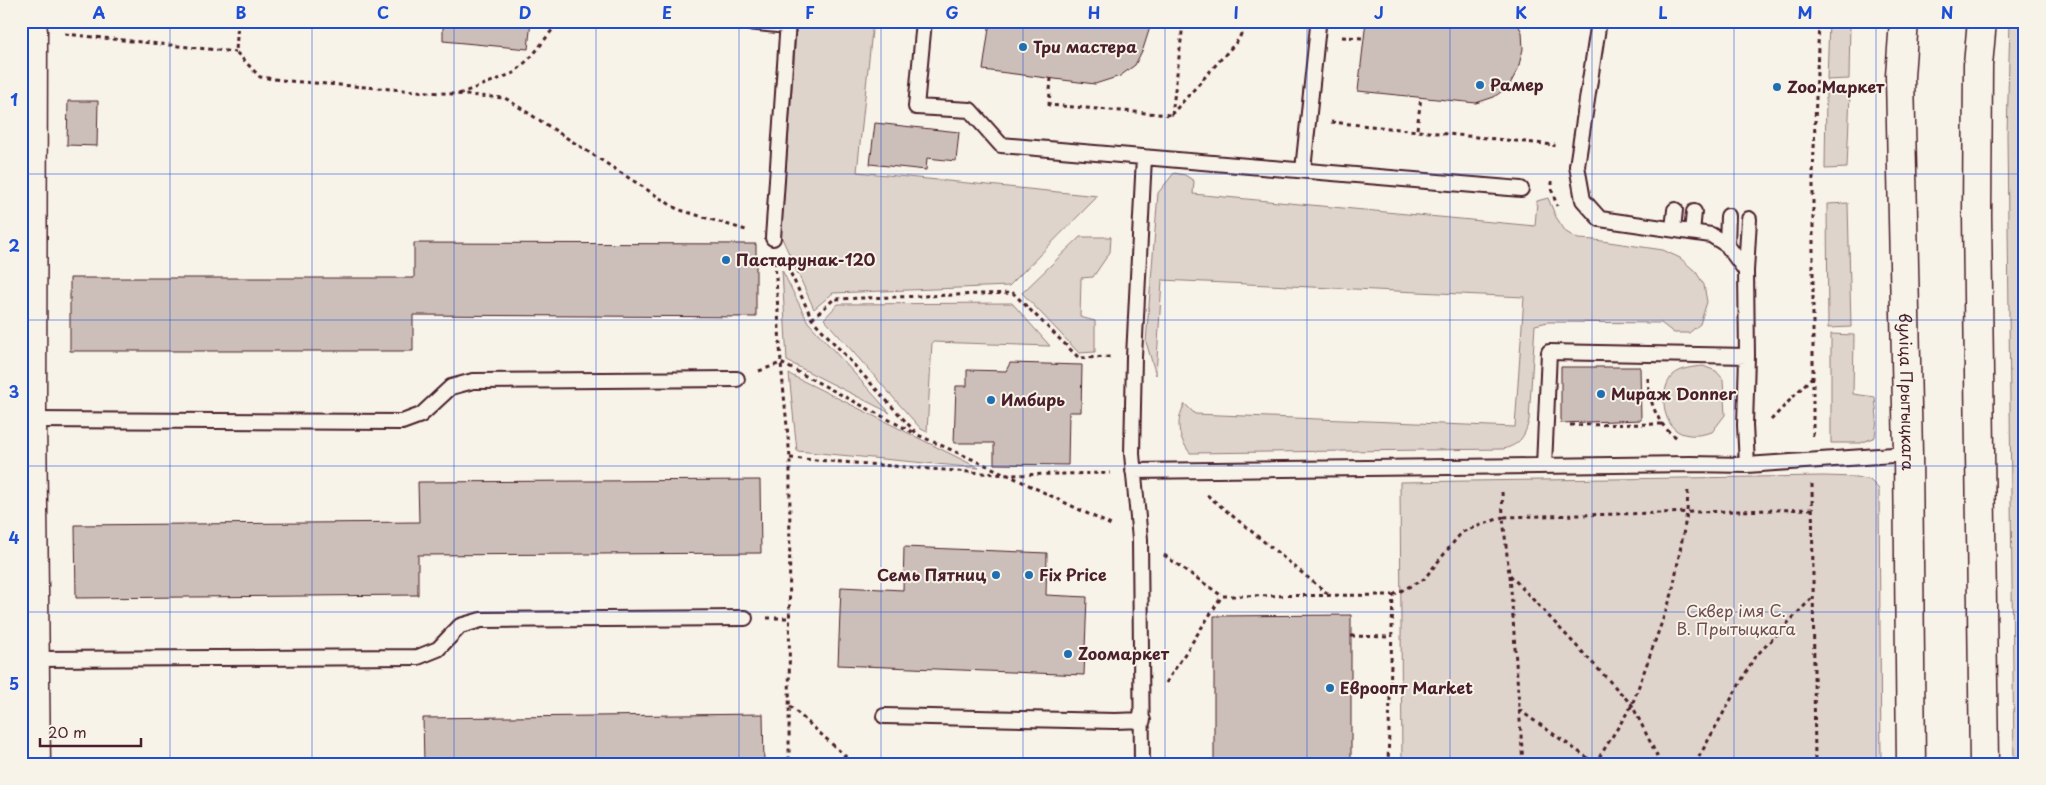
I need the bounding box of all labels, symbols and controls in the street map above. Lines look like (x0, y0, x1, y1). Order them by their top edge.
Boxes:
text: A (93, 0, 106, 24)
text: B (236, 0, 247, 24)
text: C (377, 0, 389, 24)
text: D (519, 0, 531, 24)
text: E (662, 0, 672, 24)
text: F (805, 0, 815, 24)
text: G (945, 0, 959, 24)
text: H (1088, 0, 1100, 24)
text: I (1233, 0, 1239, 24)
text: J (1374, 0, 1384, 24)
text: K (1515, 0, 1527, 24)
text: L (1658, 0, 1668, 24)
text: M (1797, 0, 1813, 24)
text: N (1941, 0, 1953, 24)
place label: Три мастера (1033, 34, 1137, 58)
marker: Три мастера (1017, 41, 1029, 53)
place label: Рамер (1490, 72, 1544, 96)
place label: Zoo Маркет (1787, 74, 1885, 98)
marker: Рамер (1474, 79, 1486, 91)
marker: Zoo Маркет (1771, 81, 1783, 93)
text: 1 (10, 87, 18, 111)
text: 2 (8, 233, 20, 257)
place label: Пастарунак-120 (736, 247, 876, 271)
marker: Пастарунак-120 (720, 254, 732, 266)
street label: вуліца Прытыцкага (1894, 313, 1921, 471)
text: 3 (9, 379, 19, 403)
place label: Мираж Donner (1611, 381, 1737, 405)
place label: Имбирь (1001, 387, 1065, 411)
marker: Мираж Donner (1595, 388, 1607, 400)
marker: Имбирь (985, 394, 997, 406)
text: 4 (9, 525, 20, 549)
place label: Семь Пятниц (877, 562, 987, 586)
place label: Fix Price (1039, 562, 1107, 586)
marker: Семь Пятниц (990, 569, 1002, 581)
marker: Fix Price (1023, 569, 1035, 581)
park label: Сквер імя С. В. Прытыцкага (1677, 598, 1796, 640)
place label: Zooмаркет (1078, 641, 1170, 665)
marker: Zooмаркет (1062, 648, 1074, 660)
text: 5 (9, 671, 19, 695)
place label: Евроопт Market (1340, 675, 1473, 699)
marker: Евроопт Market (1324, 682, 1336, 694)
scale bar (40, 715, 141, 747)
text: 20 m (48, 720, 87, 743)

